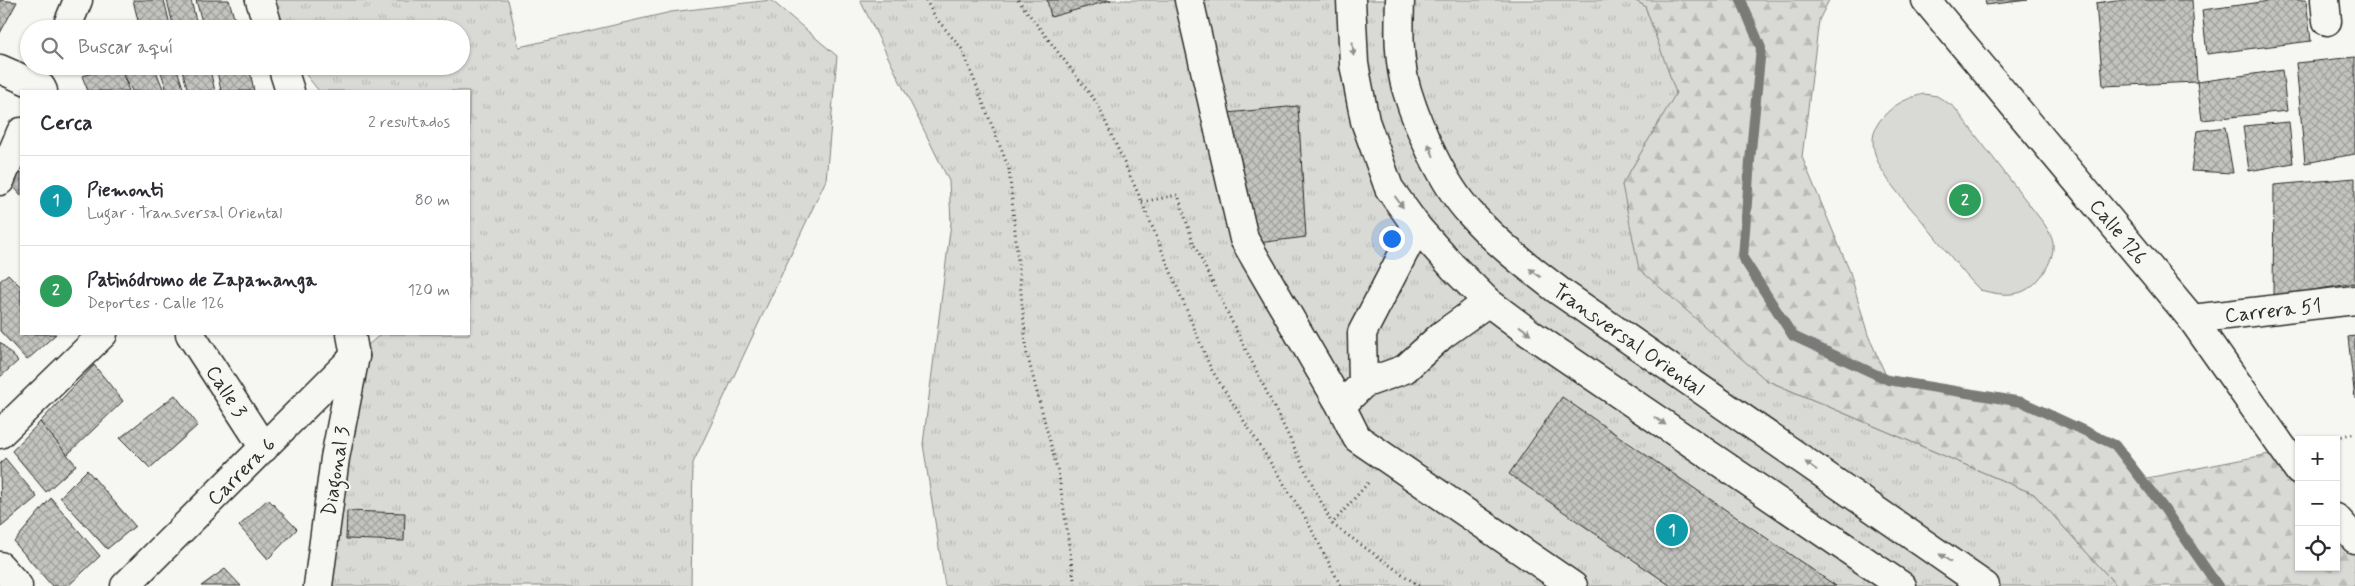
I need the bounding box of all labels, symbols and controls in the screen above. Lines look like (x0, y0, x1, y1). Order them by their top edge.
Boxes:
search box (20, 20, 470, 75)
icon: search (38, 34, 66, 62)
text: Buscar aquí (78, 35, 173, 60)
one-way arrow (1349, 41, 1357, 57)
text: Cerca (40, 109, 93, 137)
text: 2 resultados (368, 112, 450, 133)
one-way arrow (1427, 142, 1435, 157)
text: Piemonti (87, 178, 163, 203)
pin: 2 (1949, 181, 1981, 219)
text: 1 (52, 190, 60, 211)
text: 80 m (415, 190, 450, 211)
street label: Calle 126 (2083, 194, 2153, 270)
one-way arrow (1394, 196, 1404, 209)
text: Lugar · Transversal Oriental (87, 203, 282, 224)
your location (1379, 226, 1405, 252)
one-way arrow (1529, 267, 1542, 278)
text: Patinódromo de Zapamanga (87, 268, 317, 293)
street label: Transversal Oriental (1547, 278, 1709, 403)
text: 2 (52, 280, 60, 301)
text: 120 m (408, 280, 450, 301)
text: Deportes · Calle 126 (87, 293, 224, 314)
street label: Carrera 51 (2224, 293, 2323, 330)
one-way arrow (1518, 324, 1531, 335)
street label: Calle 3 (199, 360, 253, 423)
one-way arrow (1653, 416, 1666, 426)
street label: Diagonal 3 (316, 425, 359, 518)
street label: Carrera 6 (202, 432, 282, 512)
map controls (2295, 436, 2340, 571)
button: + (2295, 436, 2340, 481)
one-way arrow (1805, 461, 1818, 471)
button: − (2295, 481, 2340, 526)
pin: 1 (1656, 511, 1688, 549)
button: locate (2295, 526, 2340, 571)
one-way arrow (1938, 553, 1952, 563)

